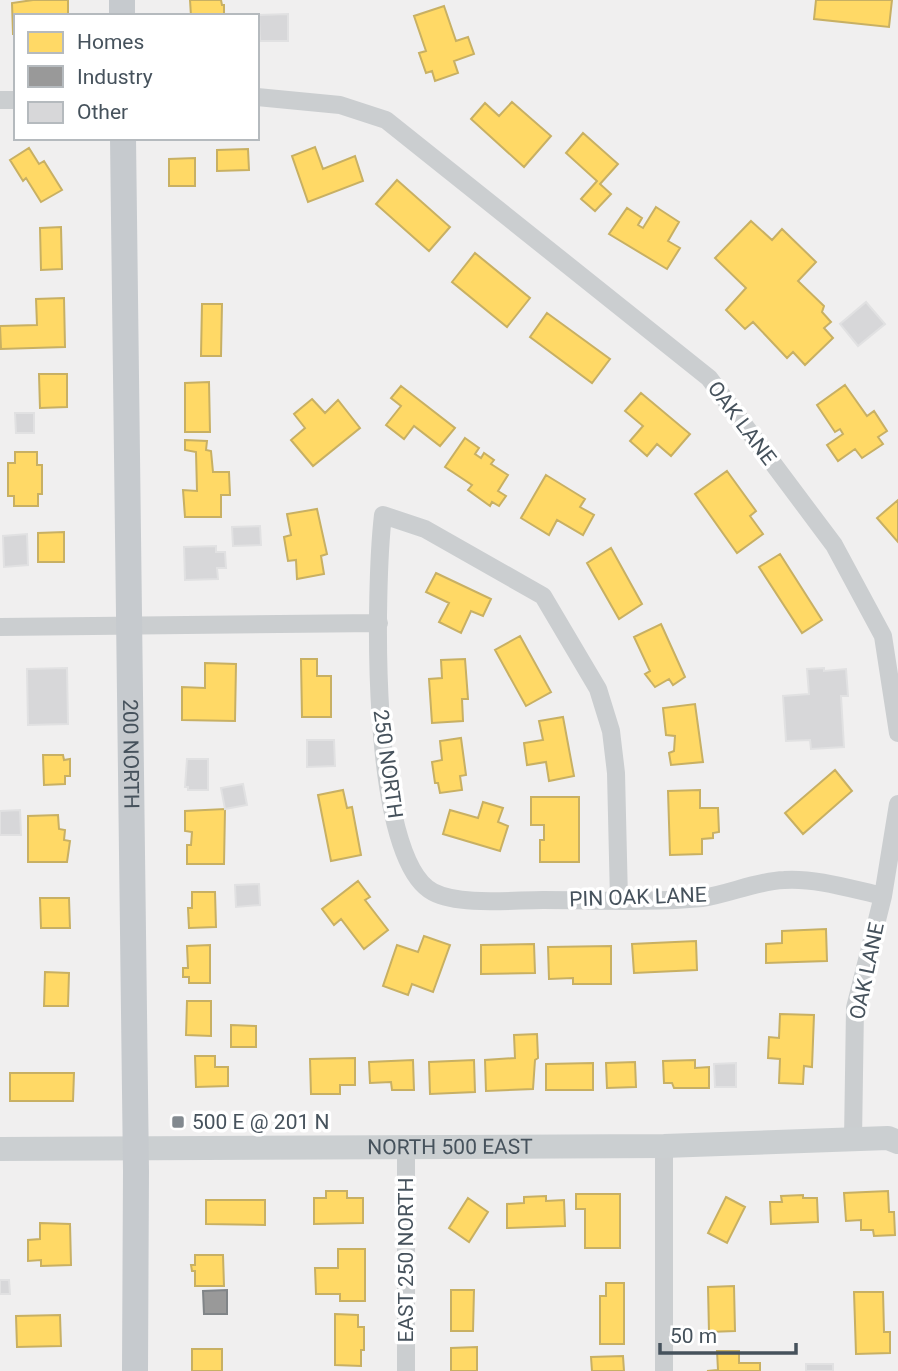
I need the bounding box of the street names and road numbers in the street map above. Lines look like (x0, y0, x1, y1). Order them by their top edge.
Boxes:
street label: OAK LANE (703, 376, 781, 470)
street label: 200 NORTH (118, 699, 143, 809)
street label: 250 NORTH (368, 708, 408, 820)
street label: PIN OAK LANE (569, 883, 707, 911)
street label: OAK LANE (845, 920, 889, 1022)
street label: NORTH 500 EAST (367, 1135, 533, 1159)
street label: EAST 250 NORTH (394, 1177, 418, 1343)

